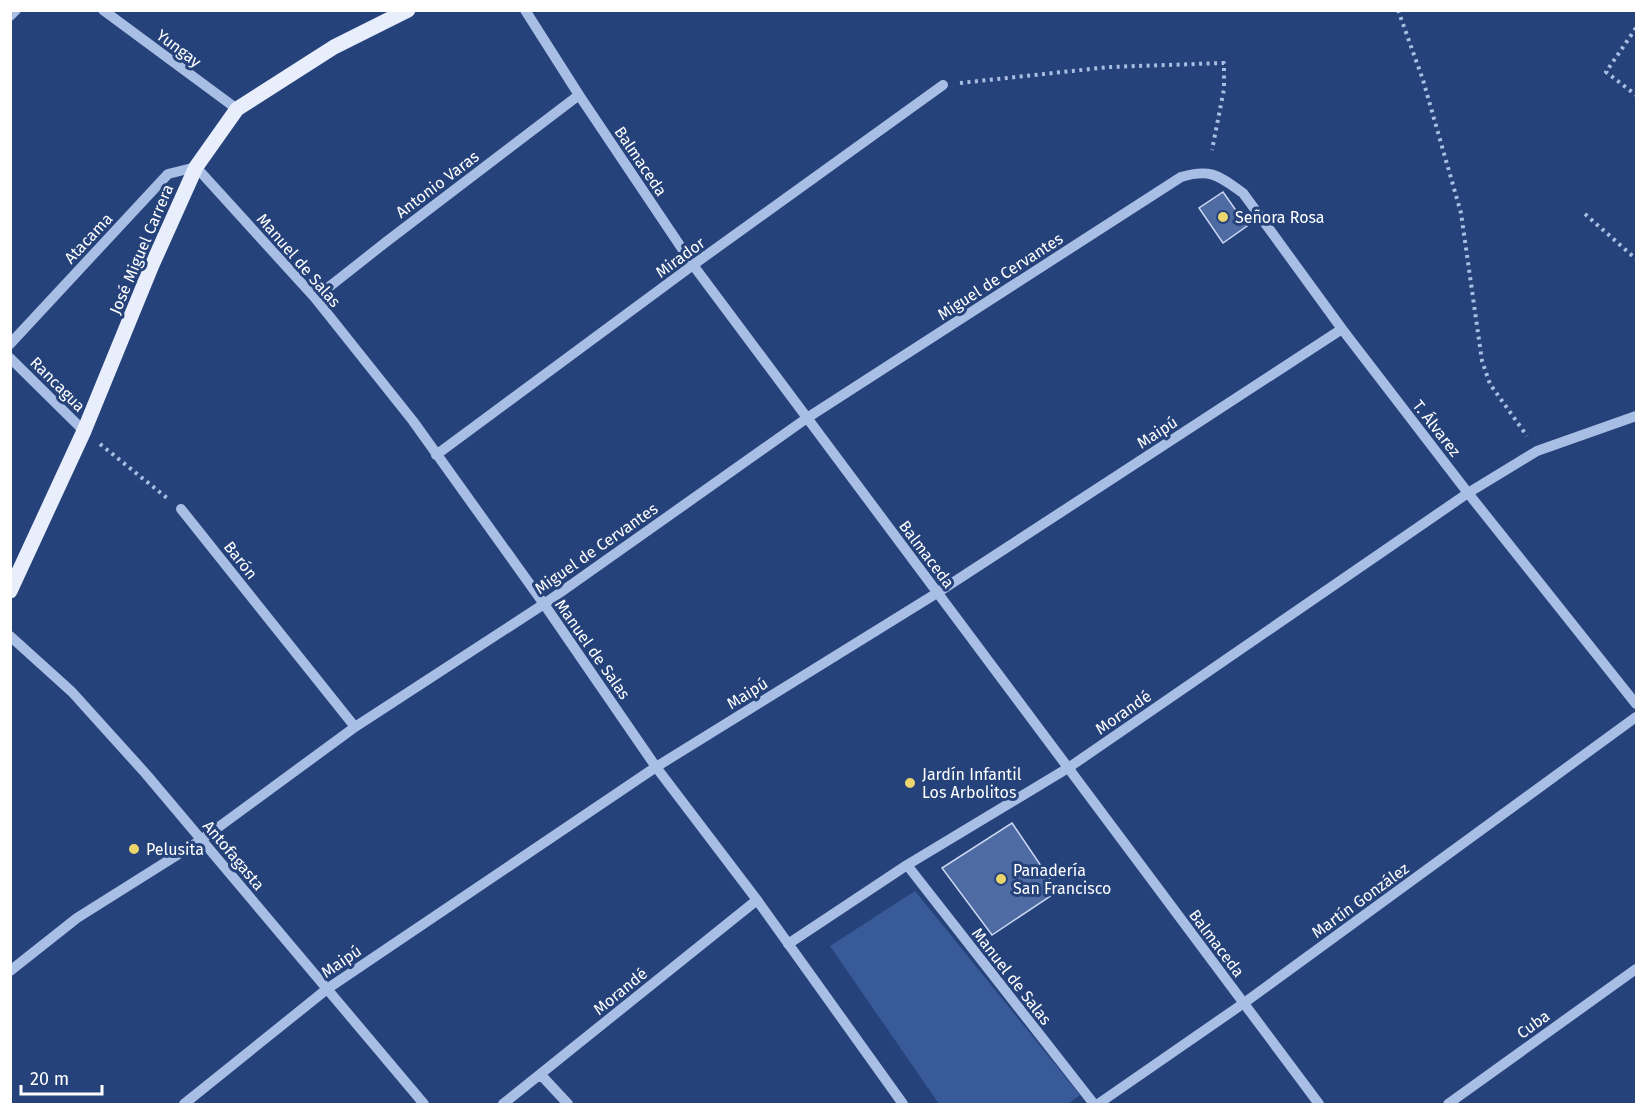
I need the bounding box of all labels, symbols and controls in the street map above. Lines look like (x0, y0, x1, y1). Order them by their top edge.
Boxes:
street label: Yungay (153, 25, 205, 71)
street label: Balmaceda (610, 123, 671, 200)
street label: Antonio Varas (392, 147, 483, 222)
street label: José Miguel Carrera (106, 181, 177, 317)
place label: Señora Rosa (1235, 208, 1325, 227)
street label: Atacama (60, 209, 117, 268)
street label: Manuel de Salas (253, 210, 344, 311)
marker: Señora Rosa (1216, 210, 1230, 224)
street label: Miguel de Cervantes (934, 229, 1066, 324)
street label: Mirador (652, 233, 709, 282)
street label: Rancagua (26, 353, 89, 416)
street label: T. Álvarez (1409, 396, 1465, 460)
street label: Maipú (1133, 412, 1181, 453)
street label: Miguel de Cervantes (531, 499, 661, 598)
street label: Balmaceda (895, 517, 958, 592)
street label: Barón (220, 538, 261, 583)
street label: Manuel de Salas (551, 596, 634, 703)
street label: Maipú (723, 674, 771, 713)
street label: Morandé (1092, 686, 1155, 738)
place label: Jardín Infantil Los Arbolitos (922, 765, 1022, 802)
marker: Jardín Infantil Los Arbolitos (903, 776, 917, 790)
street label: Antofagasta (199, 817, 268, 894)
place label: Pelusita (146, 840, 204, 859)
marker: Pelusita (127, 842, 141, 856)
street label: Martín González (1308, 859, 1413, 942)
place label: Panadería San Francisco (1013, 861, 1111, 898)
marker: Panadería San Francisco (994, 872, 1008, 886)
street label: Balmaceda (1185, 906, 1248, 981)
street label: Manuel de Salas (968, 924, 1055, 1029)
street label: Maipú (318, 941, 365, 982)
street label: Morandé (590, 964, 651, 1019)
street label: Cuba (1513, 1006, 1553, 1043)
scale bar (21, 1058, 102, 1096)
text: 20 m (30, 1068, 69, 1090)

